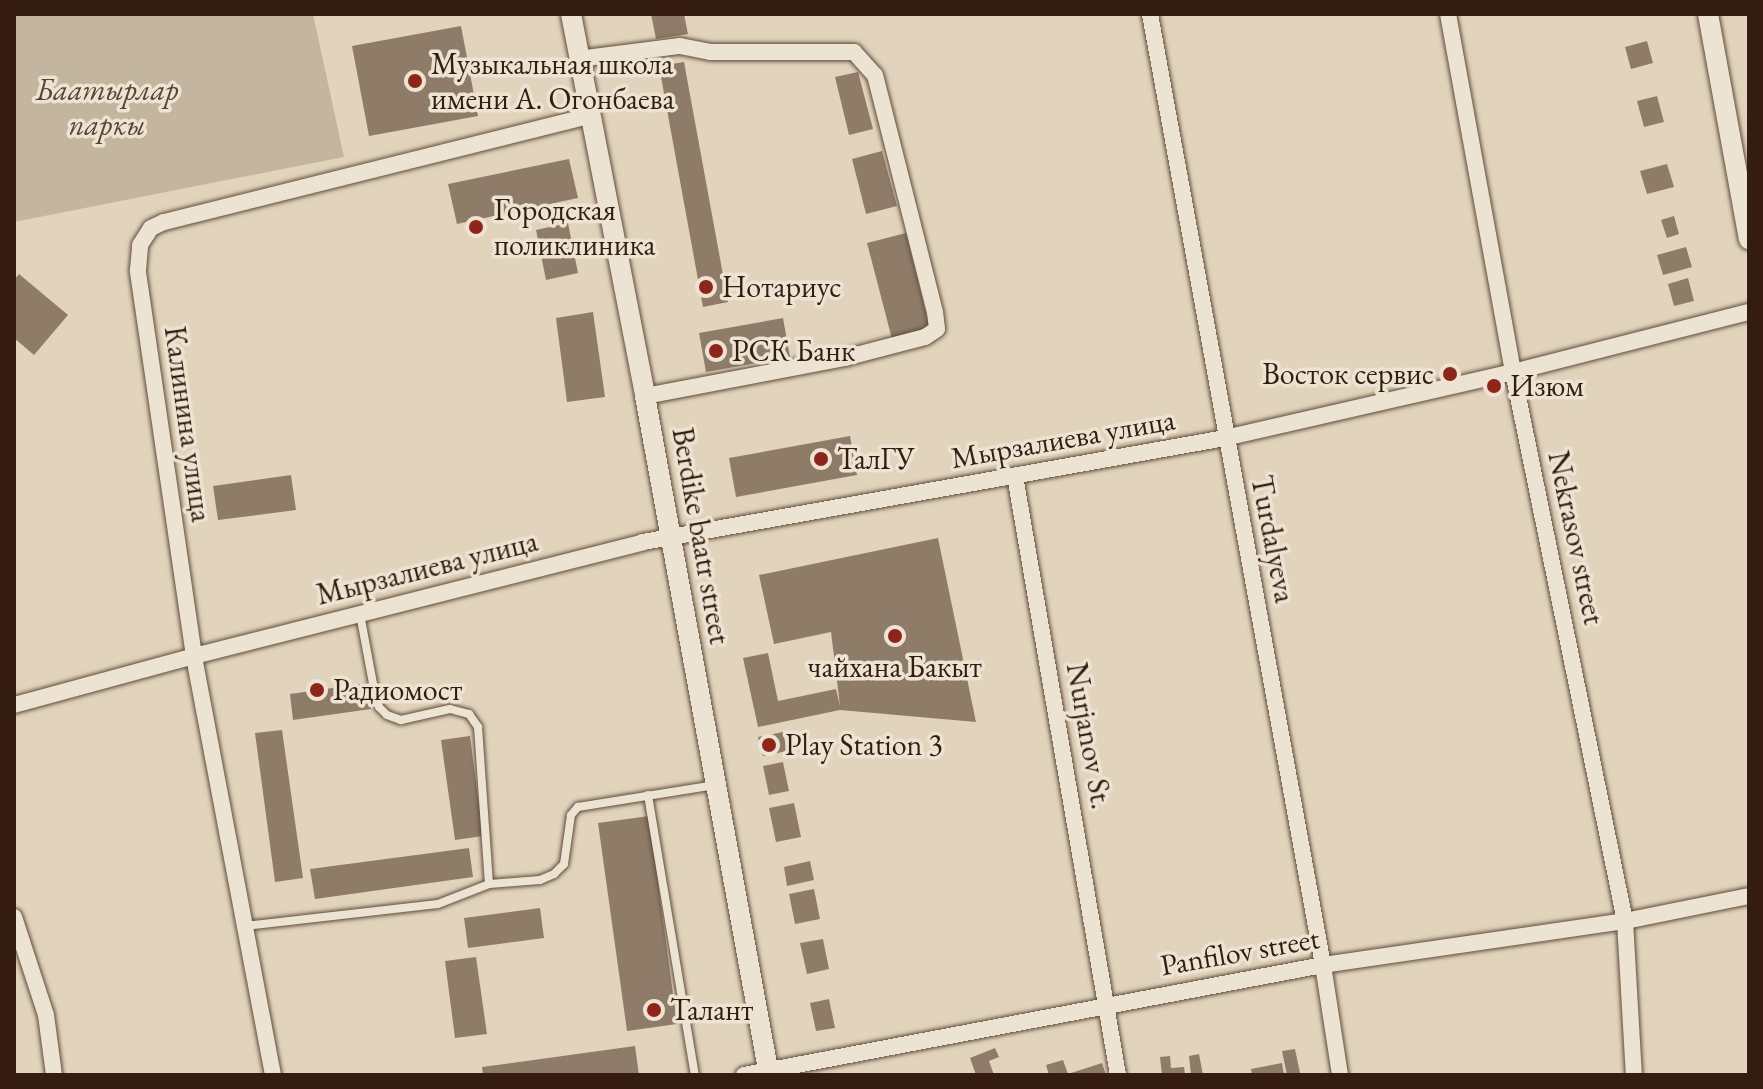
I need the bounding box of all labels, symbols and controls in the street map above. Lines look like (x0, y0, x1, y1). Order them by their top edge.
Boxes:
place label: Музыкальная школа имени А. Огонбаева (431, 46, 674, 116)
park label: Баатырлар паркы (36, 72, 178, 142)
marker: Музыкальная школа имени А. Огонбаева (406, 72, 424, 90)
place label: Городская поликлиника (494, 192, 655, 262)
marker: Городская поликлиника (465, 216, 487, 238)
place label: Нотариус (722, 269, 841, 305)
marker: Нотариус (697, 278, 715, 296)
street label: Калинина улица (156, 324, 220, 524)
place label: РСК Банк (732, 333, 855, 369)
marker: РСК Банк (707, 342, 725, 360)
place label: Восток сервис (1262, 356, 1434, 392)
marker: Восток сервис (1441, 365, 1459, 383)
place label: Изюм (1510, 368, 1584, 404)
marker: Изюм (1485, 377, 1503, 395)
street label: Мырзалиева улица (948, 402, 1178, 476)
street label: Berdike baatr street (664, 425, 738, 647)
place label: ТалГУ (837, 441, 915, 477)
street label: Nekrasov street (1540, 448, 1612, 628)
marker: ТалГУ (812, 450, 830, 468)
street label: Turdalyeva (1243, 472, 1303, 606)
street label: Мырзалиева улица (313, 523, 541, 613)
marker: чайхана Бакыт (886, 627, 904, 645)
place label: чайхана Бакыт (808, 649, 982, 685)
street label: Nurjanov St. (1058, 660, 1120, 812)
place label: Радиомост (333, 672, 462, 708)
marker: Радиомост (308, 681, 326, 699)
place label: Play Station 3 (785, 727, 943, 763)
marker: Play Station 3 (760, 736, 778, 754)
street label: Panfilov street (1158, 920, 1322, 984)
place label: Талант (670, 992, 753, 1028)
marker: Талант (645, 1001, 663, 1019)

